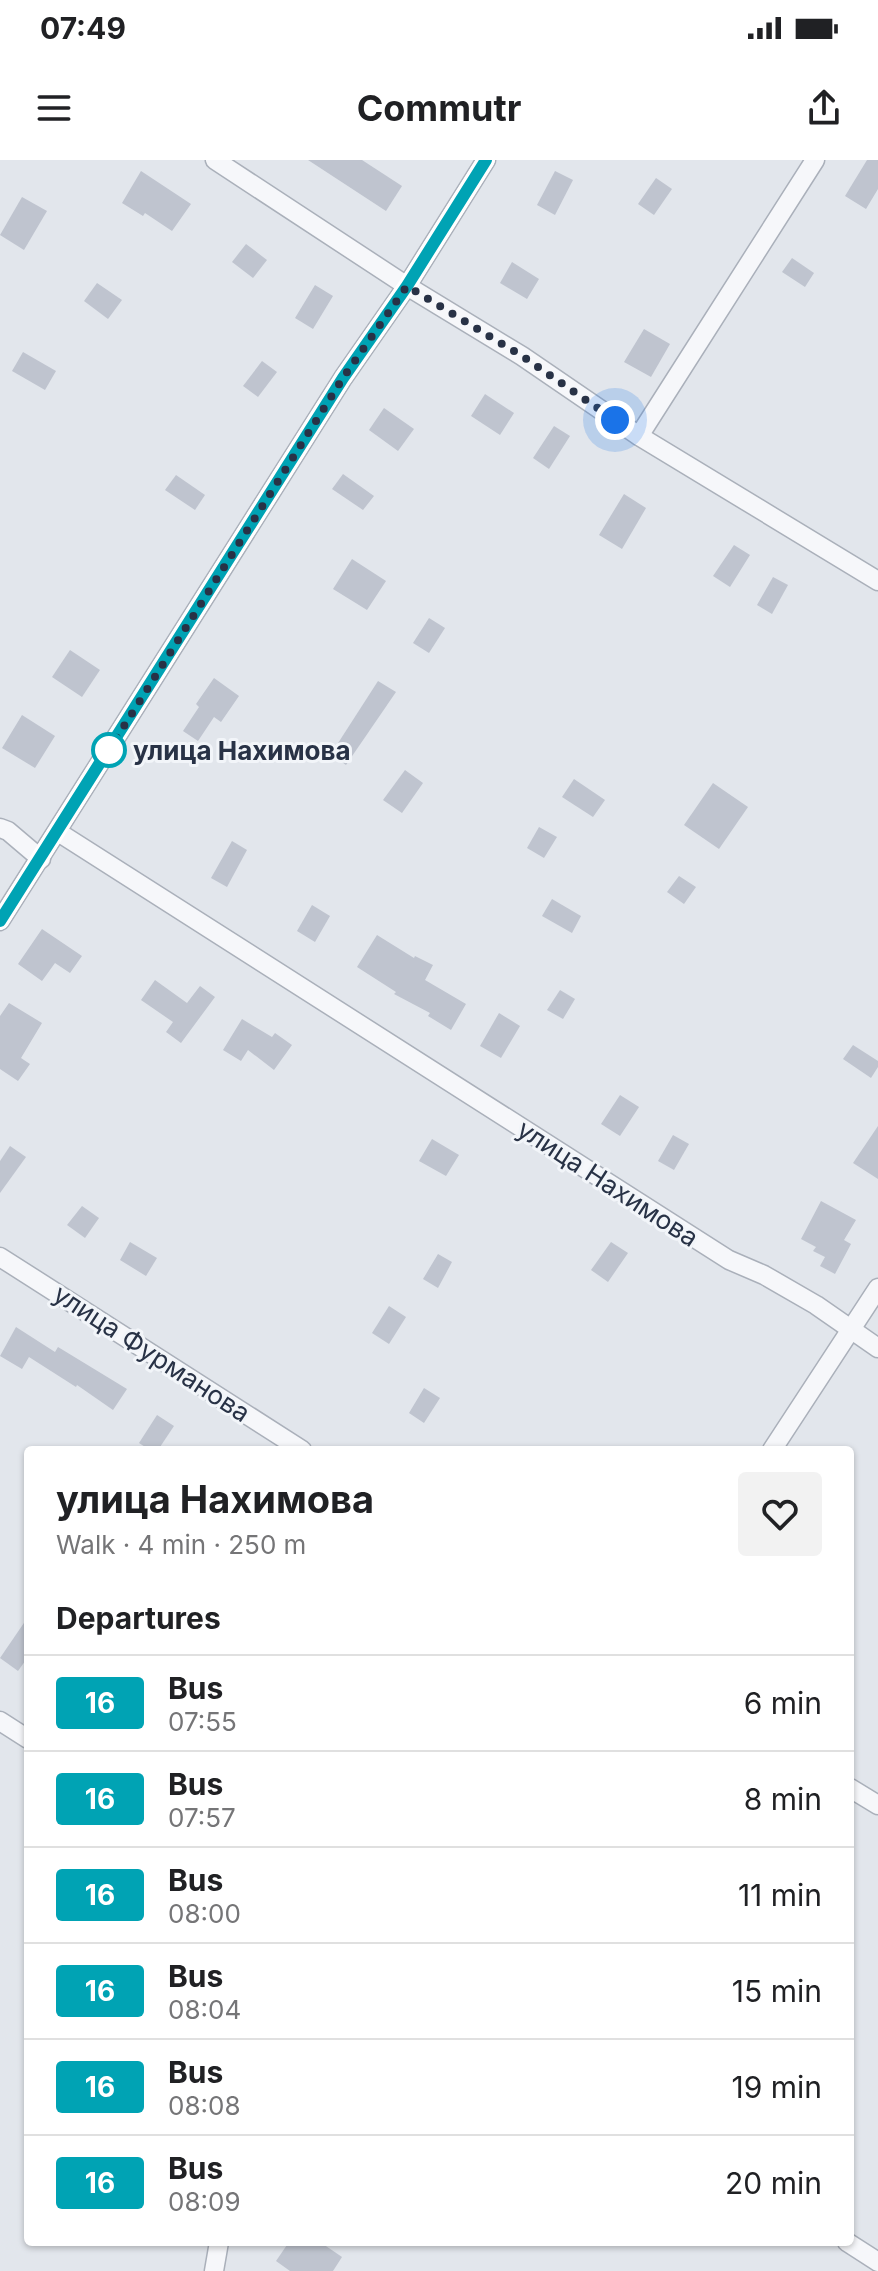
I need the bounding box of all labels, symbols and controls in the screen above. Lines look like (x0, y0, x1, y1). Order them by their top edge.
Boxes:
text: 07:49 (40, 10, 126, 46)
icon: menu (32, 86, 76, 130)
text: Commutr (357, 86, 521, 130)
icon: share (802, 86, 846, 130)
your location (595, 400, 635, 440)
marker: улица Нахимова (92, 733, 126, 767)
place label: улица Нахимова (133, 735, 351, 766)
street label: улица Нахимова (512, 1113, 704, 1253)
street label: улица Фурманова (48, 1278, 256, 1428)
button: heart (738, 1472, 822, 1556)
text: улица Нахимова (56, 1476, 374, 1522)
text: Walk · 4 min · 250 m (56, 1529, 306, 1560)
text: Departures (56, 1600, 221, 1636)
text: Bus (168, 1670, 223, 1706)
text: 6 min (744, 1685, 822, 1721)
text: 16 (85, 1686, 115, 1720)
text: 07:55 (168, 1706, 237, 1737)
text: Bus (168, 1766, 223, 1802)
text: 8 min (744, 1781, 822, 1817)
text: 16 (85, 1782, 115, 1816)
text: 07:57 (168, 1802, 236, 1833)
text: Bus (168, 1862, 223, 1898)
text: 11 min (738, 1877, 822, 1913)
text: 16 (85, 1878, 115, 1912)
text: 08:00 (168, 1898, 241, 1929)
text: Bus (168, 1958, 223, 1994)
text: 15 min (732, 1973, 822, 2009)
text: 16 (85, 1974, 115, 2008)
text: 08:04 (168, 1994, 241, 2025)
text: Bus (168, 2054, 223, 2090)
text: 19 min (731, 2069, 822, 2105)
text: 16 (85, 2070, 115, 2104)
text: 08:08 (168, 2090, 240, 2121)
text: Bus (168, 2150, 223, 2186)
text: 20 min (725, 2165, 822, 2201)
text: 16 (85, 2166, 115, 2200)
text: 08:09 (168, 2186, 241, 2217)

